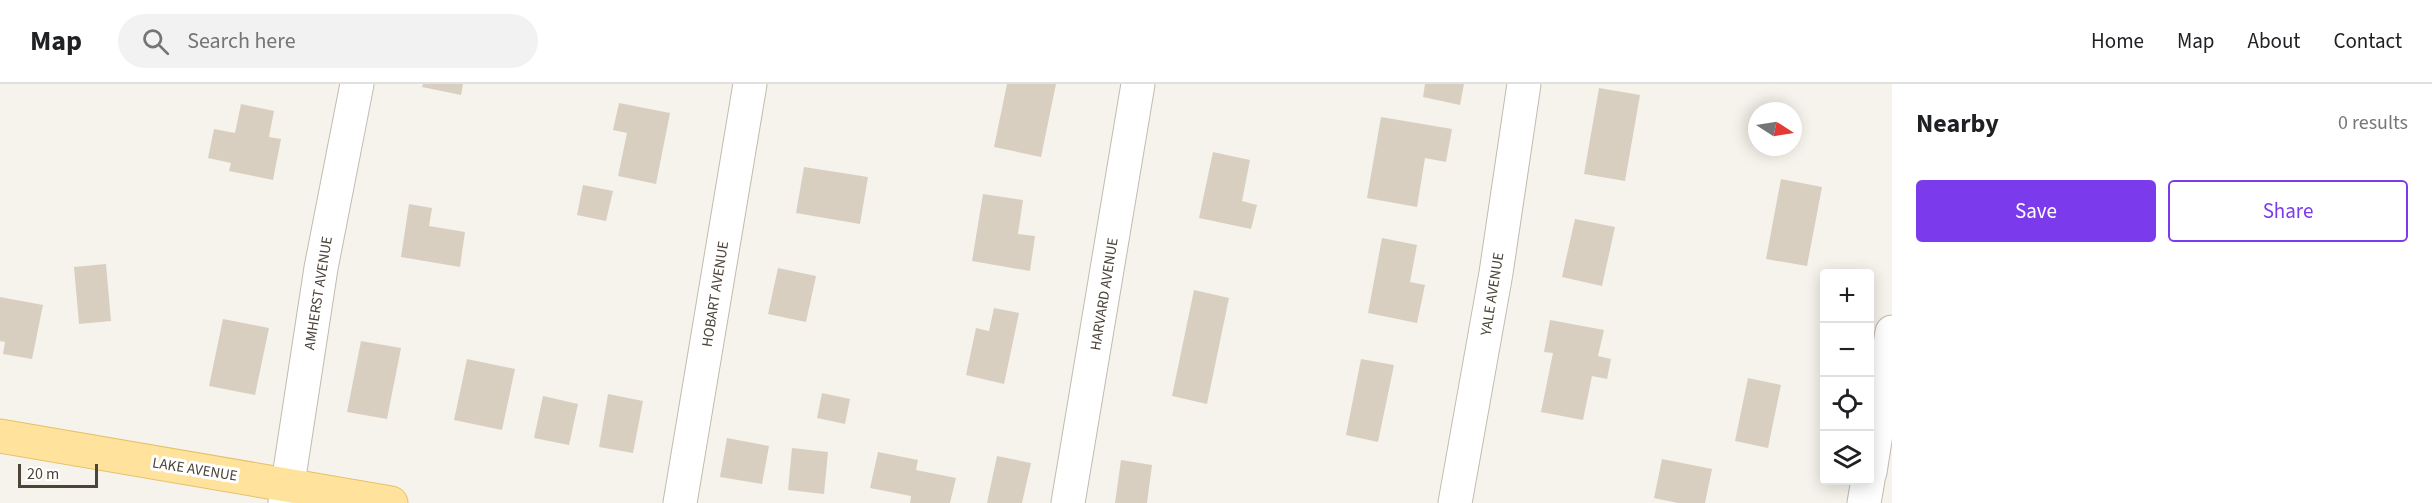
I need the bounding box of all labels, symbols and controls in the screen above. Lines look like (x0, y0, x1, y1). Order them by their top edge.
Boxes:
search box (118, 14, 538, 68)
text: Map (30, 21, 82, 61)
icon: search (139, 25, 172, 58)
text: Search here (187, 25, 296, 57)
text: Home (2091, 26, 2144, 56)
text: Map (2177, 26, 2215, 56)
text: About (2248, 26, 2300, 56)
text: Contact (2333, 26, 2402, 56)
north arrow (1748, 102, 1802, 156)
text: Nearby (1916, 105, 1999, 142)
text: 0 results (2338, 109, 2408, 137)
button: Save (1916, 180, 2156, 242)
button: Share (2168, 180, 2408, 242)
street label: AMHERST AVENUE (299, 235, 338, 351)
street label: HARVARD AVENUE (1085, 236, 1124, 352)
street label: HOBART AVENUE (697, 240, 734, 349)
street label: YALE AVENUE (1475, 251, 1509, 338)
map controls (1820, 269, 1874, 485)
button: + (1820, 269, 1874, 323)
button: − (1820, 323, 1874, 377)
button: locate (1820, 377, 1874, 431)
button: layers (1820, 431, 1874, 485)
street label: LAKE AVENUE (151, 452, 239, 487)
scale bar (18, 461, 98, 488)
text: 20 m (27, 463, 59, 485)

